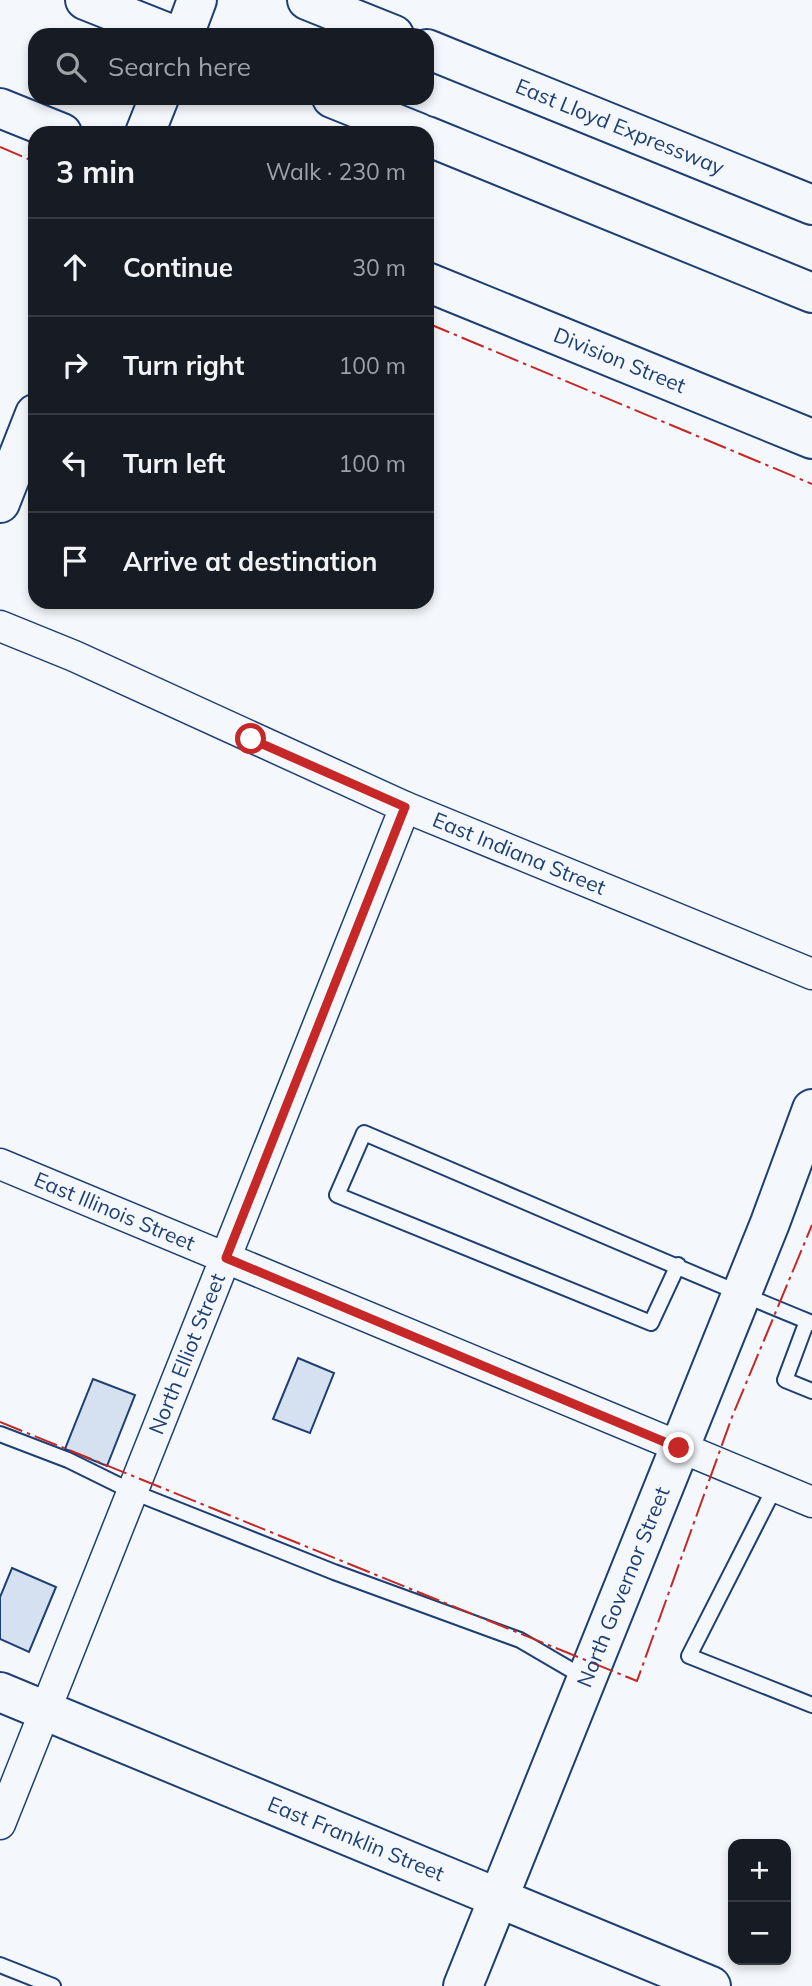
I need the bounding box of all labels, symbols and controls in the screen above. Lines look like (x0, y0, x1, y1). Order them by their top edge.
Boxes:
search box (28, 28, 434, 105)
icon: search (52, 48, 90, 86)
text: Search here (108, 50, 251, 83)
street label: East Lloyd Expressway (512, 72, 728, 180)
text: 3 min (56, 153, 135, 191)
text: Walk · 230 m (266, 157, 406, 186)
icon: ahead (56, 248, 94, 286)
text: Continue (123, 251, 233, 284)
text: 30 m (352, 253, 406, 282)
street label: Division Street (550, 321, 690, 398)
icon: right (56, 346, 94, 384)
text: Turn right (123, 349, 244, 382)
text: 100 m (338, 351, 406, 380)
icon: left (56, 444, 94, 482)
text: Turn left (123, 447, 225, 480)
text: 100 m (338, 449, 406, 478)
icon: arrive (56, 542, 94, 580)
text: Arrive at destination (123, 545, 378, 578)
route start (235, 723, 266, 754)
street label: East Indiana Street (429, 806, 610, 900)
street label: East Illinois Street (31, 1166, 199, 1256)
street label: North Elliot Street (143, 1269, 230, 1438)
route end (663, 1432, 694, 1463)
street label: North Governor Street (571, 1483, 675, 1691)
street label: East Franklin Street (264, 1790, 448, 1886)
map controls (728, 1839, 791, 1965)
button: + (728, 1839, 791, 1902)
button: − (728, 1902, 791, 1965)

